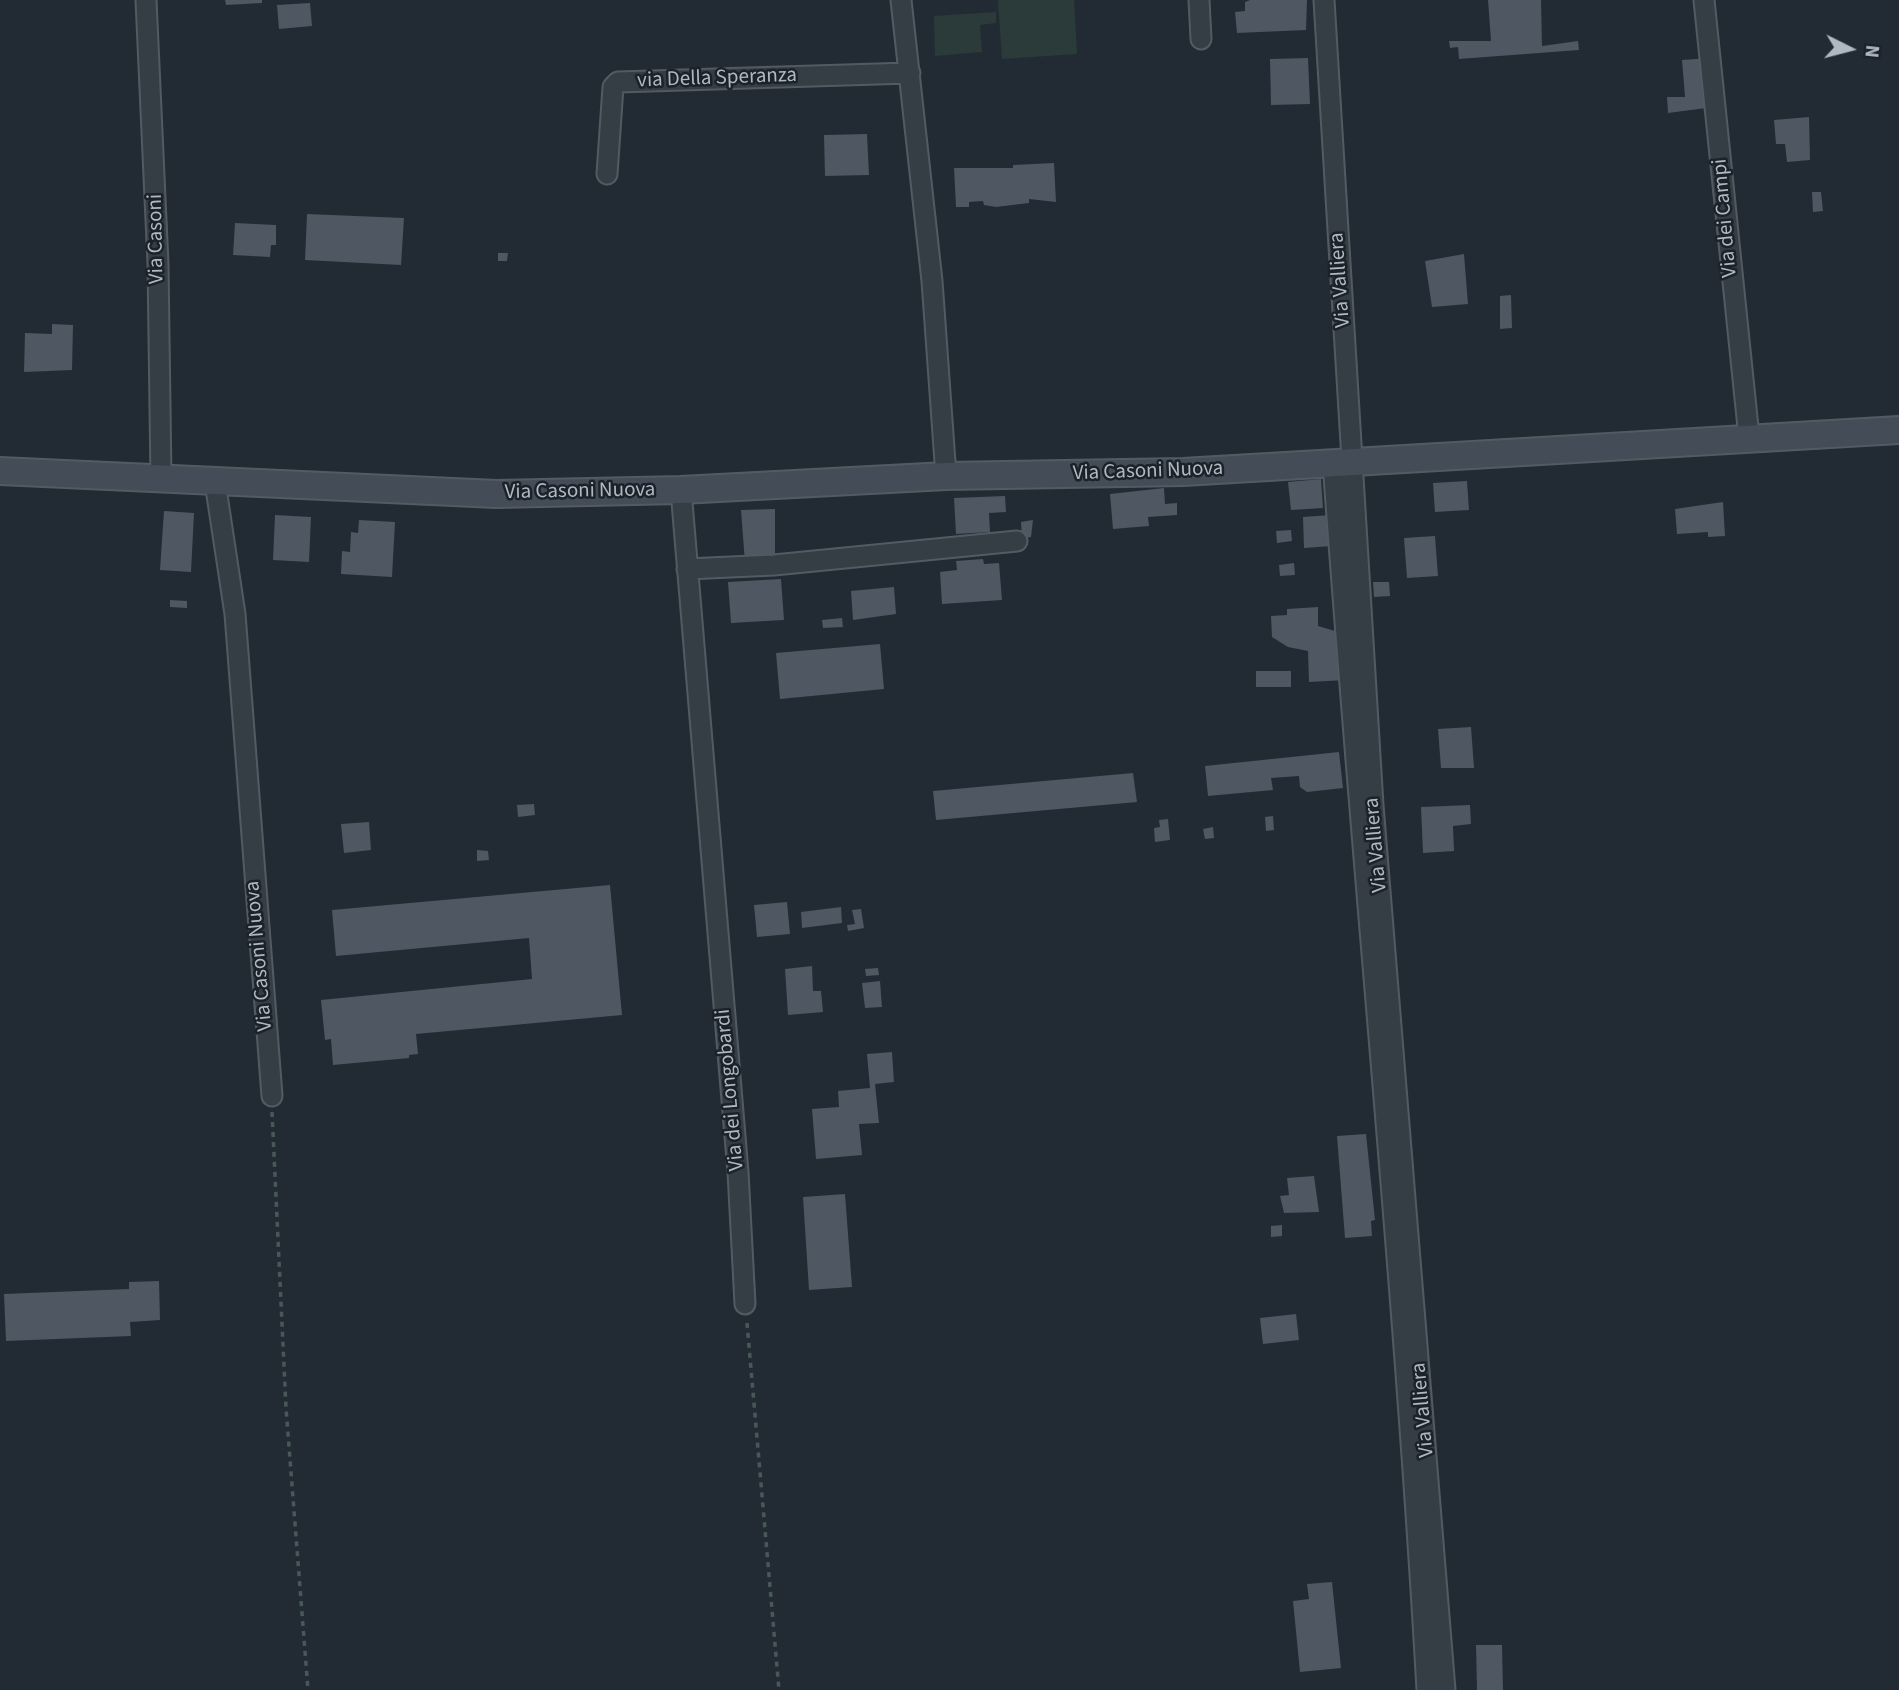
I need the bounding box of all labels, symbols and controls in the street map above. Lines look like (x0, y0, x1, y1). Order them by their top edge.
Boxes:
north arrow (1815, 14, 1885, 84)
text: N (1857, 44, 1885, 59)
street label: via Della Speranza (637, 64, 797, 94)
street label: Via dei Campi (1708, 158, 1744, 278)
street label: Via Casoni (144, 194, 170, 284)
street label: Via Valliera (1325, 232, 1357, 328)
street label: Via Casoni Nuova (1072, 457, 1224, 487)
street label: Via Casoni Nuova (504, 478, 656, 506)
street label: Via Valliera (1360, 796, 1394, 894)
street label: Via Casoni Nuova (241, 880, 279, 1032)
street label: Via dei Longobardi (711, 1008, 751, 1172)
street label: Via Valliera (1407, 1361, 1441, 1459)

